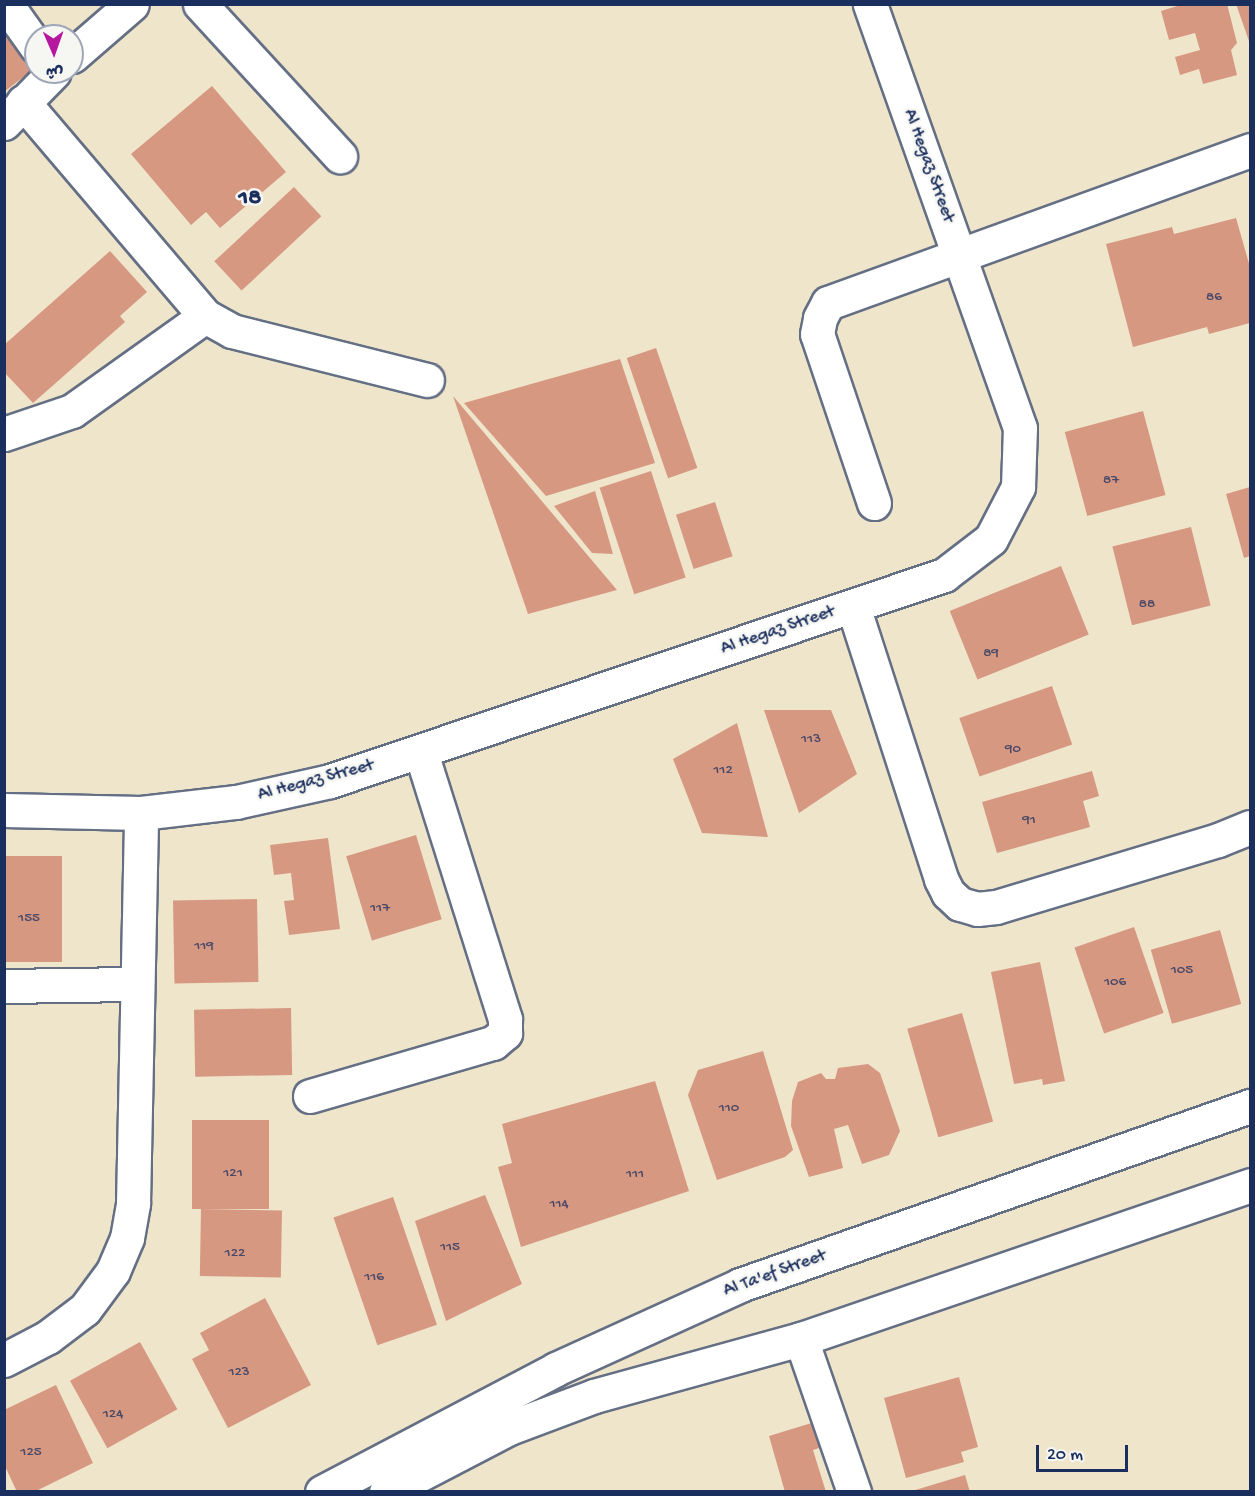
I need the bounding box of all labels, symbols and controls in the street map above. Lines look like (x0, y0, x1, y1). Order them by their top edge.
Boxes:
north arrow (24, 24, 84, 84)
text: ش (45, 61, 64, 80)
street label: Al Hegaz Street (898, 106, 958, 226)
district label: 18 (239, 185, 261, 213)
house number: 86 (1206, 289, 1222, 307)
house number: 87 (1103, 472, 1119, 490)
house number: 88 (1139, 596, 1155, 614)
street label: Al Hegaz Street (718, 601, 838, 661)
house number: 89 (983, 645, 999, 663)
house number: 113 (801, 731, 821, 749)
house number: 90 (1005, 741, 1021, 759)
street label: Al Hegaz Street (256, 755, 376, 807)
house number: 112 (713, 762, 733, 780)
house number: 91 (1022, 812, 1036, 830)
house number: 117 (370, 900, 390, 918)
house number: 155 (18, 910, 40, 928)
house number: 119 (194, 938, 214, 956)
house number: 105 (1171, 962, 1193, 980)
house number: 106 (1104, 974, 1126, 992)
house number: 110 (719, 1100, 739, 1118)
house number: 121 (223, 1165, 243, 1183)
house number: 111 (626, 1166, 644, 1184)
house number: 114 (549, 1196, 569, 1214)
house number: 115 (440, 1239, 460, 1257)
house number: 122 (225, 1245, 245, 1263)
street label: Al Ta'ef Street (721, 1245, 829, 1303)
house number: 116 (364, 1269, 384, 1287)
house number: 123 (228, 1364, 250, 1382)
house number: 124 (103, 1406, 123, 1424)
scale bar (1039, 1433, 1130, 1471)
house number: 125 (20, 1444, 42, 1462)
text: 20 m (1047, 1445, 1083, 1466)

